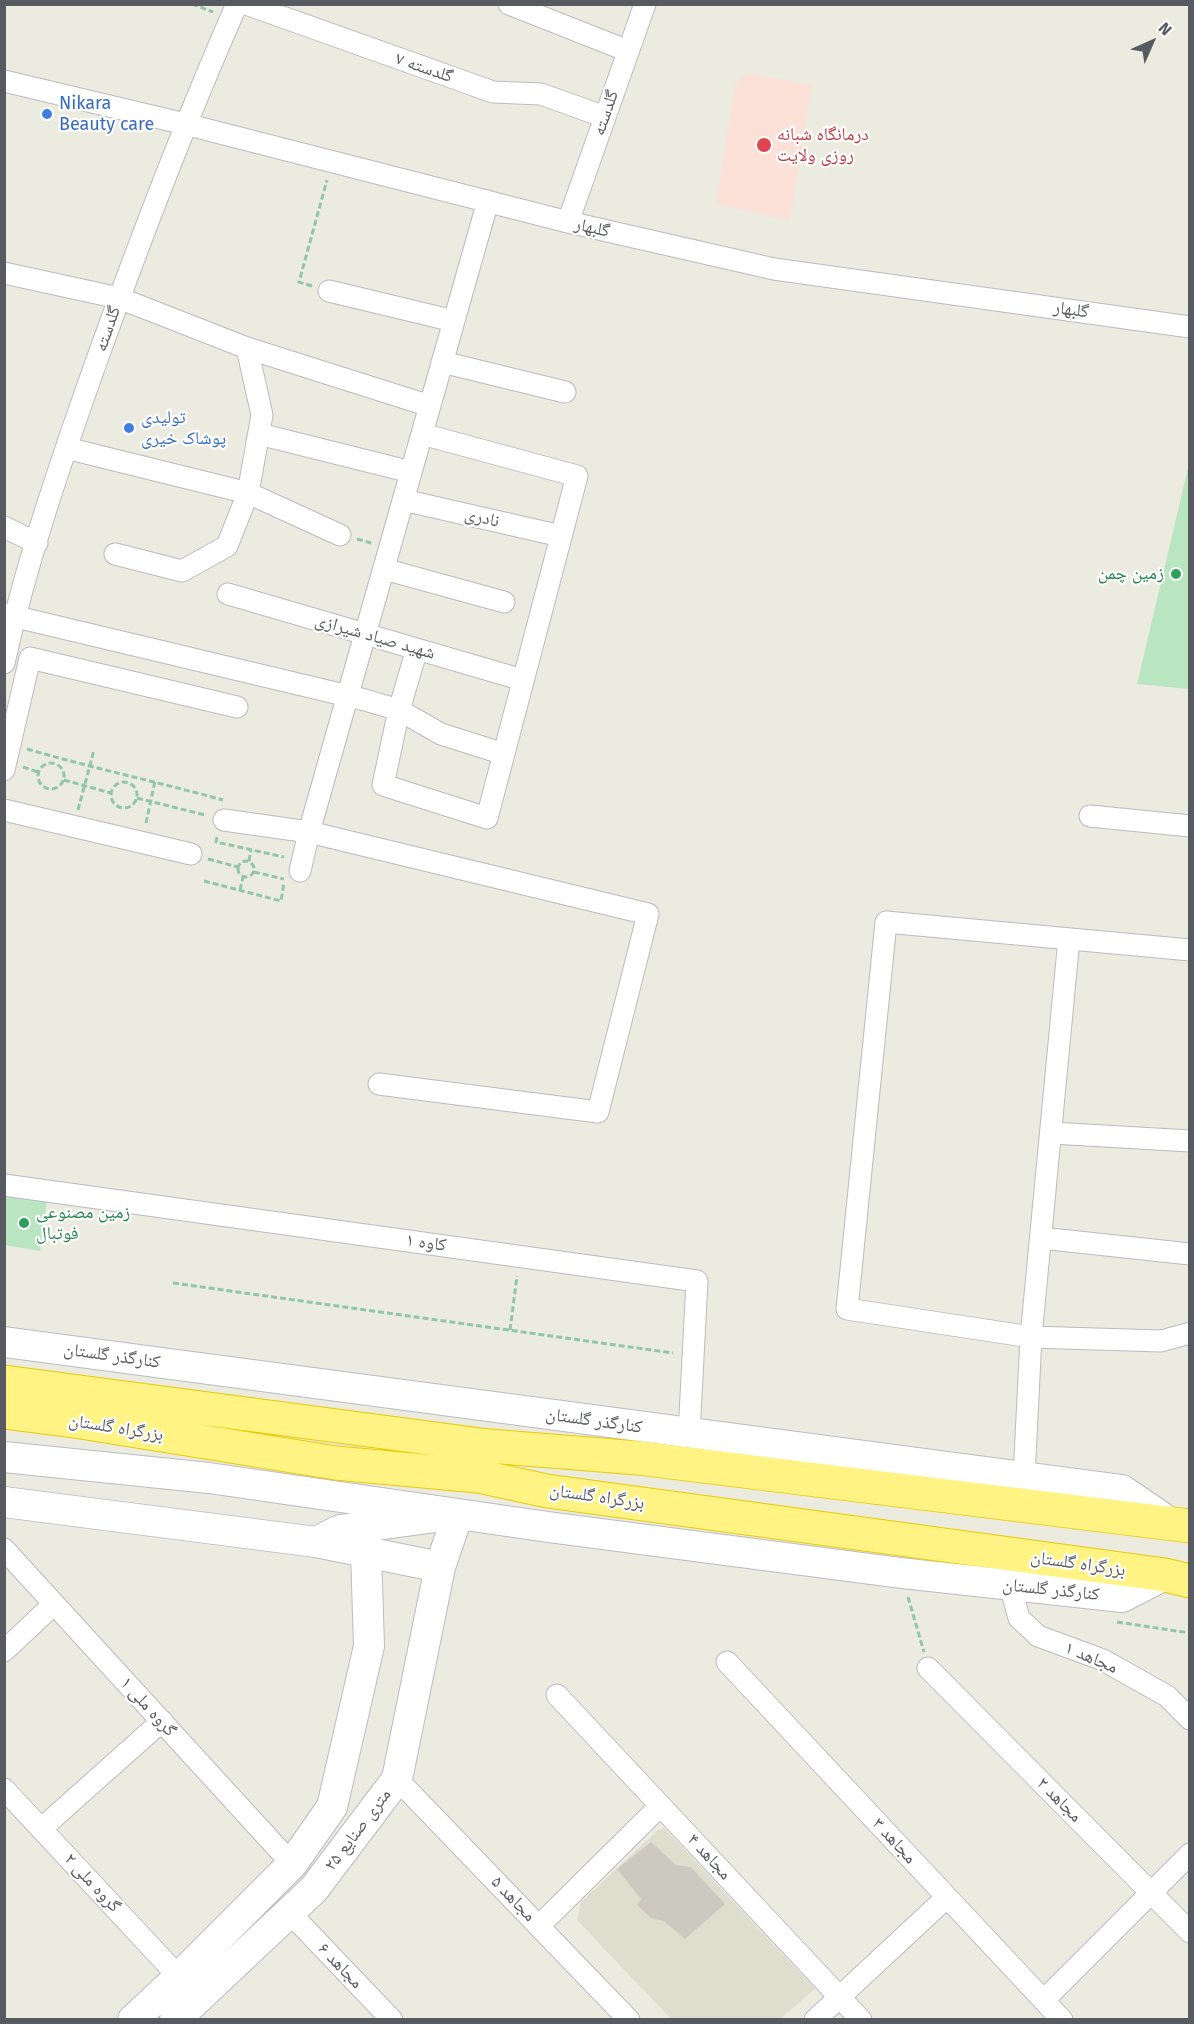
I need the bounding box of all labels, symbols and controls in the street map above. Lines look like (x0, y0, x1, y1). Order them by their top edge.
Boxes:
north arrow (1122, 12, 1182, 72)
text: N (1155, 18, 1176, 39)
street label: گلدسته ۷ (392, 48, 456, 88)
street label: گلدسته (588, 87, 624, 139)
place label: Nikara Beauty care (59, 93, 154, 136)
marker: Nikara Beauty care (40, 107, 54, 121)
place label: درمانگاه شبانه روزی ولایت (777, 124, 869, 166)
marker: درمانگاه شبانه روزی ولایت (755, 136, 773, 154)
street label: گلبهار (572, 213, 612, 243)
street label: گلبهار (1052, 297, 1090, 323)
street label: گلدسته (90, 303, 126, 355)
place label: تولیدی پوشاک خیری (141, 407, 226, 450)
marker: تولیدی پوشاک خیری (122, 421, 136, 435)
street label: نادری (463, 504, 501, 532)
place label: زمین چمن (1098, 563, 1164, 585)
marker: زمین چمن (1169, 567, 1183, 581)
street label: شهید صیاد شیرازی (313, 610, 437, 664)
place label: زمین مصنوعی فوتبال (36, 1202, 130, 1244)
marker: زمین مصنوعی فوتبال (17, 1216, 31, 1230)
street label: کاوه ۱ (404, 1229, 448, 1257)
street label: کنارگذر گلستان (62, 1339, 162, 1373)
street label: کنارگذر گلستان (544, 1404, 644, 1438)
street label: بزرگراه گلستان (67, 1410, 165, 1446)
street label: بزرگراه گلستان (548, 1480, 646, 1514)
street label: بزرگراه گلستان (1029, 1547, 1127, 1581)
street label: کنارگذر گلستان (1001, 1574, 1101, 1606)
street label: ۱ مجاهد (1061, 1637, 1121, 1679)
street label: گروه ملی ۱ (116, 1673, 180, 1741)
street label: مجاهد ۲ (1032, 1773, 1086, 1827)
street label: ۲۵ متری صنایع (320, 1785, 396, 1875)
street label: مجاهد ۳ (867, 1813, 921, 1869)
street label: مجاهد ۴ (682, 1829, 736, 1885)
street label: گروه ملی ۲ (59, 1849, 125, 1917)
street label: ۵ مجاهد (486, 1872, 540, 1926)
street label: ۶ مجاهد (313, 1939, 367, 1993)

